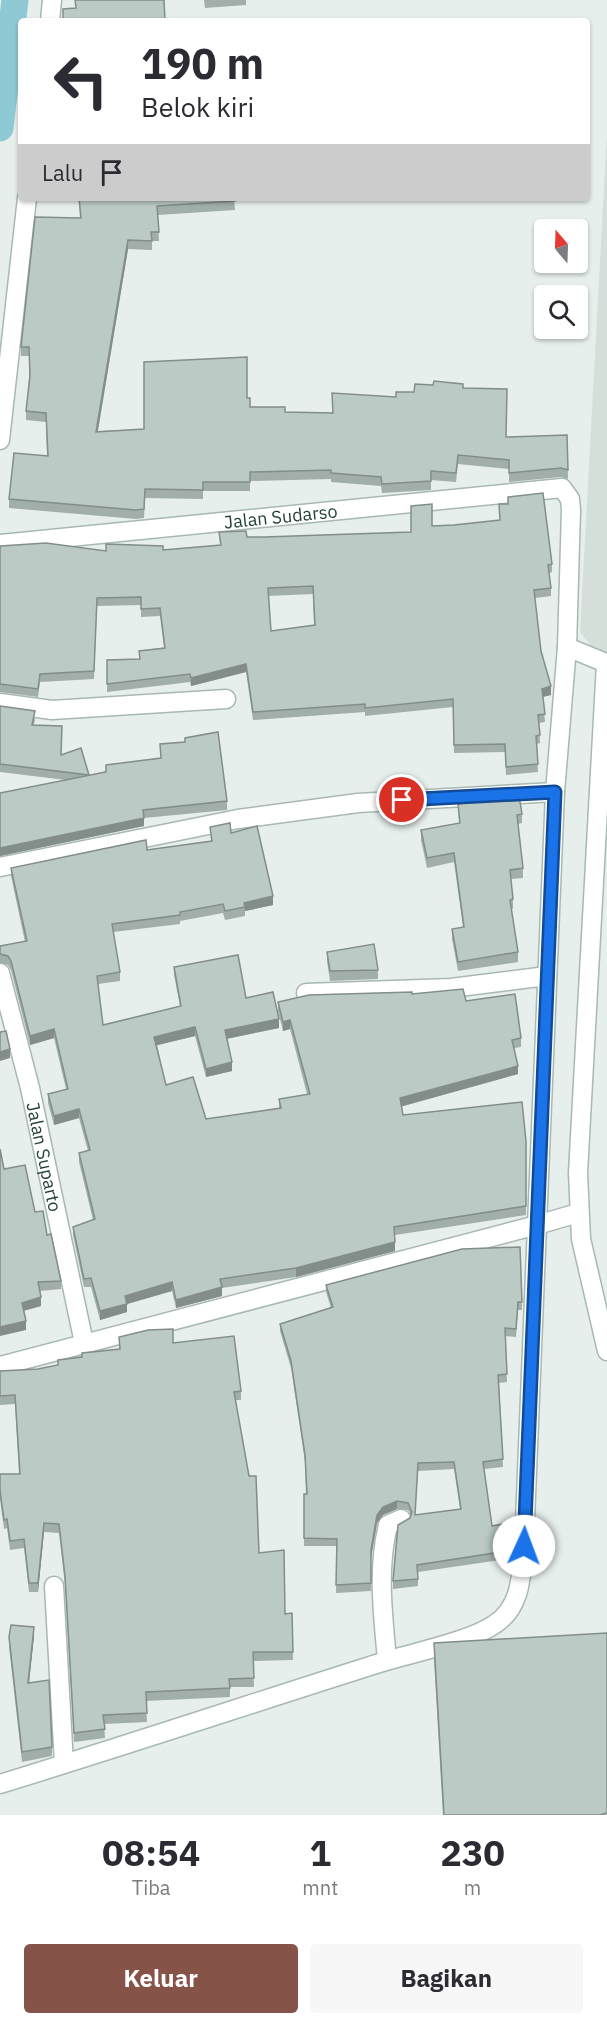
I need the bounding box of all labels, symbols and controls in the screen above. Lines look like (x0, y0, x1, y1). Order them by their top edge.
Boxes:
text: 190 m (141, 36, 264, 91)
icon: left (42, 42, 120, 120)
text: Belok kiri (141, 89, 254, 124)
icon: arrive (95, 156, 128, 189)
text: Lalu (42, 158, 83, 187)
north arrow (534, 219, 588, 273)
map controls (534, 219, 588, 339)
button: search (534, 285, 588, 339)
street label: Jalan Sudarso (223, 499, 339, 533)
pin (376, 774, 427, 825)
icon: arrive (385, 783, 418, 816)
street label: Jalan Suparto (22, 1100, 67, 1214)
position arrow (492, 1514, 556, 1578)
text: 08:54 (102, 1829, 200, 1876)
text: 1 (309, 1829, 331, 1876)
text: 230 (440, 1829, 505, 1876)
text: Tiba (132, 1874, 171, 1901)
text: mnt (302, 1874, 338, 1901)
text: m (464, 1874, 481, 1901)
button: Keluar (24, 1944, 298, 2013)
button: Bagikan (310, 1944, 583, 2013)

